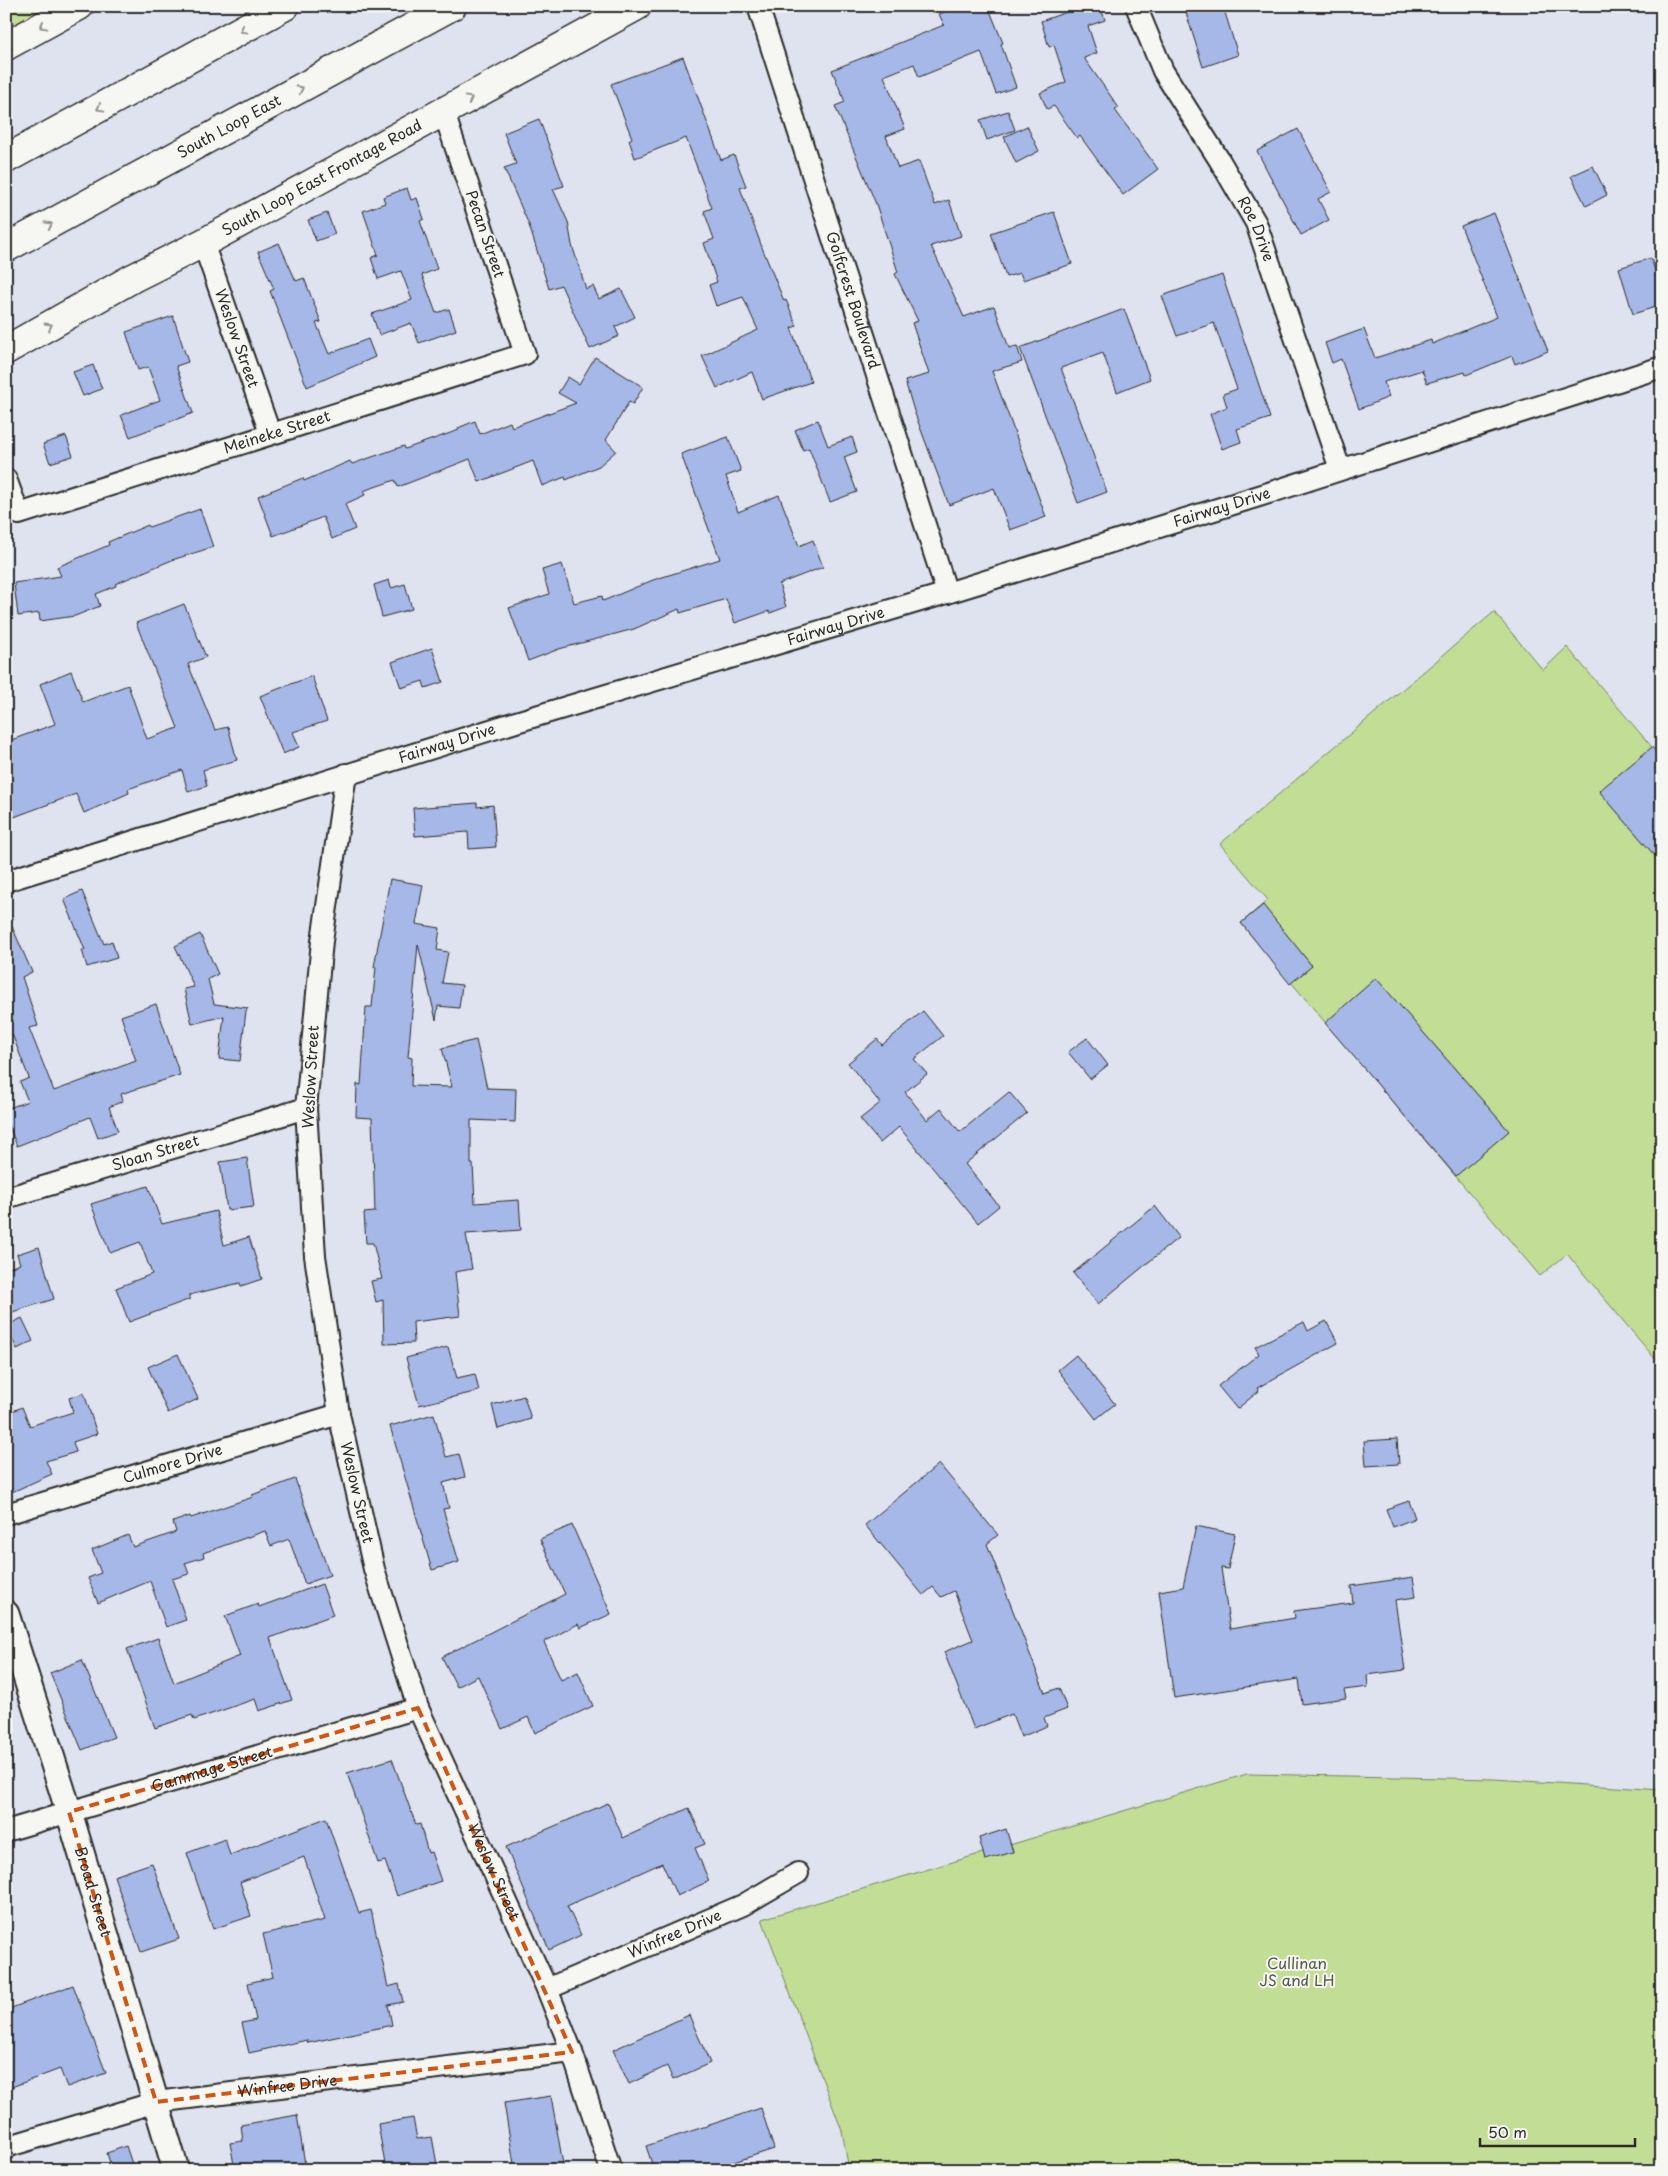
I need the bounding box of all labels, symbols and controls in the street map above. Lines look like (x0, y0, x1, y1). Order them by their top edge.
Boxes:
one-way arrow (39, 20, 48, 30)
one-way arrow (239, 23, 248, 33)
one-way arrow (294, 85, 303, 95)
street label: South Loop East (172, 88, 285, 163)
one-way arrow (463, 96, 472, 106)
one-way arrow (96, 101, 105, 111)
street label: South Loop East Frontage Road (217, 113, 426, 241)
street label: Pecan Street (461, 187, 512, 281)
street label: Roe Drive (1233, 191, 1281, 264)
one-way arrow (44, 221, 53, 231)
street label: Golfcrest Boulevard (821, 228, 887, 371)
street label: Weslow Street (210, 285, 266, 390)
one-way arrow (43, 322, 52, 332)
street label: Meineke Street (220, 403, 333, 459)
street label: Fairway Drive (1170, 480, 1273, 532)
street label: Fairway Drive (784, 599, 887, 650)
street label: Fairway Drive (395, 716, 498, 768)
street label: Weslow Street (295, 1025, 324, 1129)
street label: Sloan Street (109, 1128, 201, 1176)
street label: Culmore Drive (119, 1437, 225, 1488)
street label: Weslow Street (336, 1439, 381, 1545)
street label: Gammage Street (148, 1739, 275, 1797)
street label: Weslow Street (463, 1820, 527, 1923)
street label: Broad Street (70, 1843, 119, 1939)
street label: Winfree Drive (624, 1903, 725, 1963)
park label: Cullinan JS and LH (1259, 1951, 1335, 1991)
street label: Winfree Drive (236, 2067, 338, 2102)
scale bar (1480, 2116, 1636, 2148)
text: 50 m (1488, 2120, 1527, 2143)

